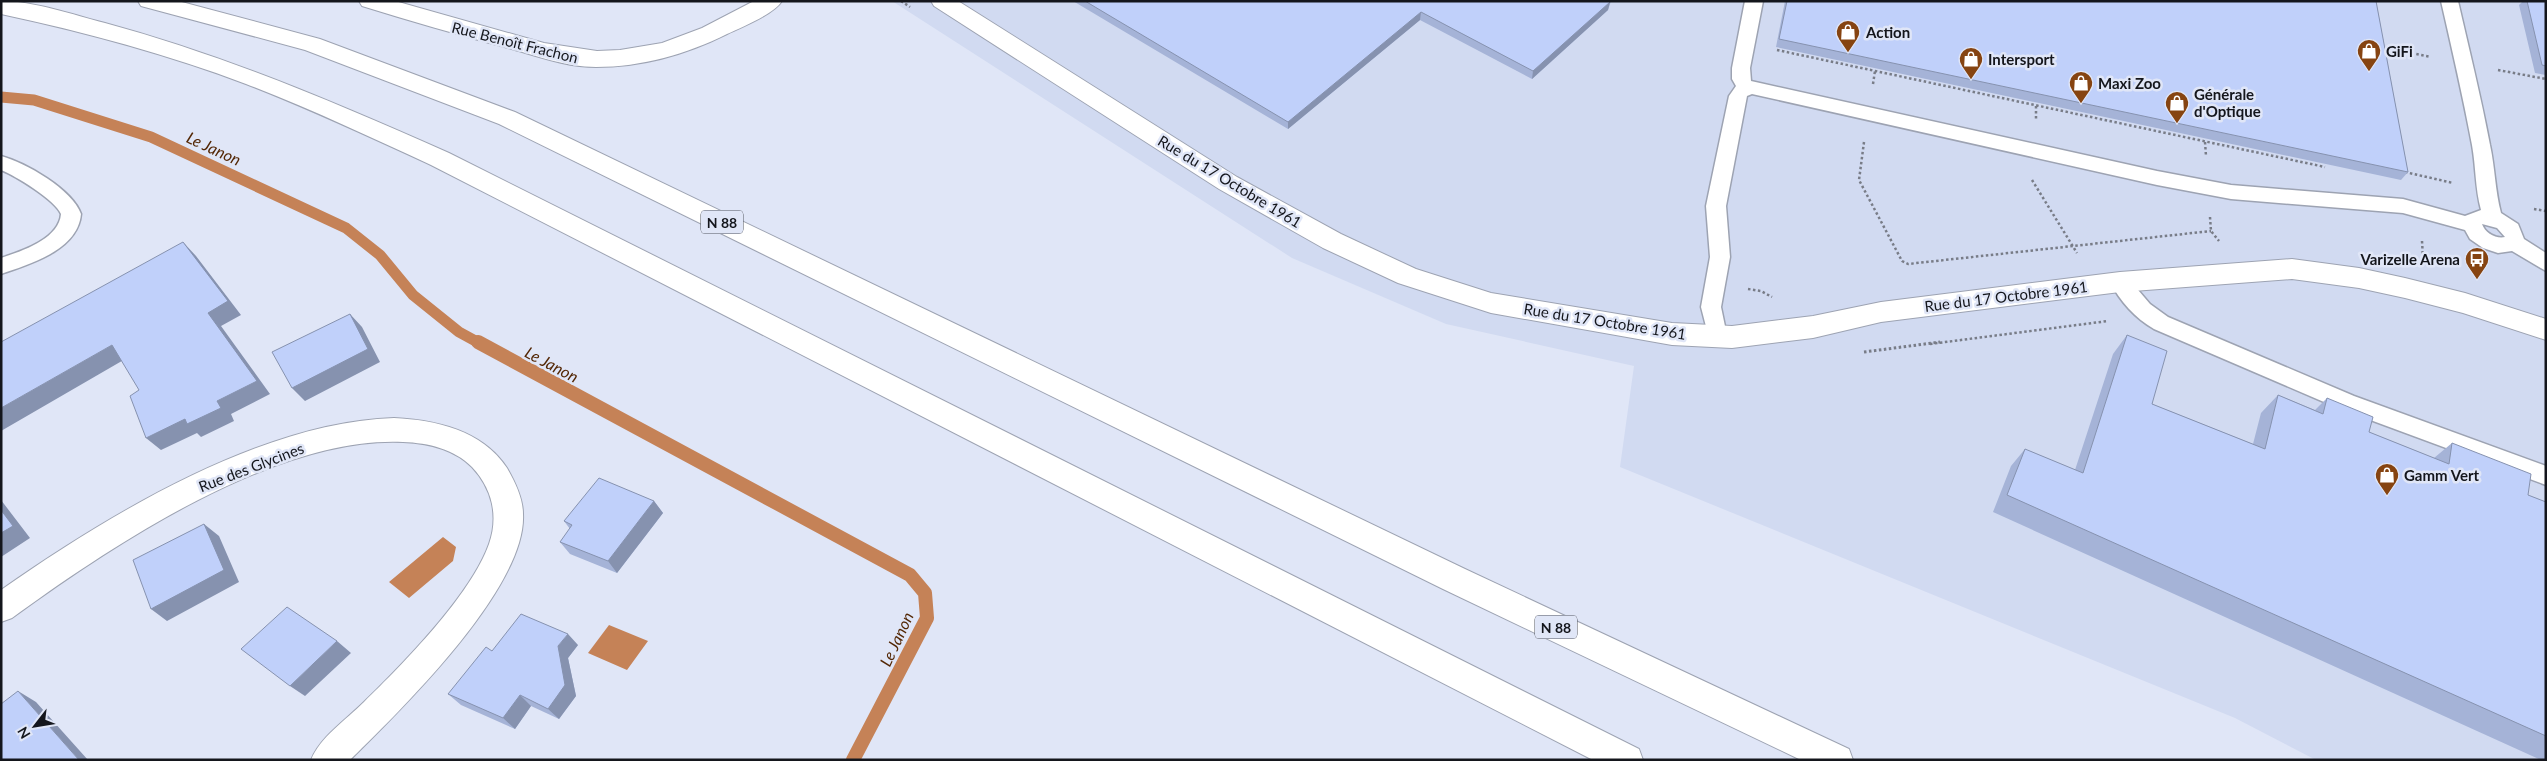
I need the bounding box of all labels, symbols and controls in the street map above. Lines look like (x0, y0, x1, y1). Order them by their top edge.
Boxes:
street label: Rue Benoît Frachon (450, 18, 580, 66)
shop icon: Action (1835, 19, 1861, 53)
place label: Action (1865, 23, 1910, 41)
shop icon: GiFi (2356, 38, 2382, 72)
place label: GiFi (2386, 42, 2413, 60)
shop icon: Intersport (1958, 46, 1984, 80)
place label: Intersport (1988, 50, 2055, 68)
shop icon: Maxi Zoo (2068, 70, 2094, 104)
place label: Maxi Zoo (2098, 74, 2161, 92)
place label: Générale d'Optique (2194, 85, 2261, 120)
shop icon: Générale d'Optique (2164, 90, 2190, 124)
water label: Le Janon (184, 127, 244, 169)
street label: Rue du 17 Octobre 1961 (1155, 131, 1305, 231)
road number: N 88 (701, 210, 743, 233)
bus stop icon: Varizelle Arena (2464, 246, 2490, 280)
place label: Varizelle Arena (2359, 250, 2460, 268)
street label: Rue du 17 Octobre 1961 (1923, 277, 2089, 315)
street label: Rue du 17 Octobre 1961 (1523, 299, 1687, 343)
water label: Le Janon (522, 342, 582, 386)
street label: Rue des Glycines (196, 439, 306, 495)
shop icon: Gamm Vert (2374, 462, 2400, 496)
place label: Gamm Vert (2404, 466, 2480, 484)
water label: Le Janon (875, 609, 917, 669)
road number: N 88 (1535, 616, 1577, 638)
north arrow (10, 701, 60, 751)
text: N (13, 724, 33, 742)

